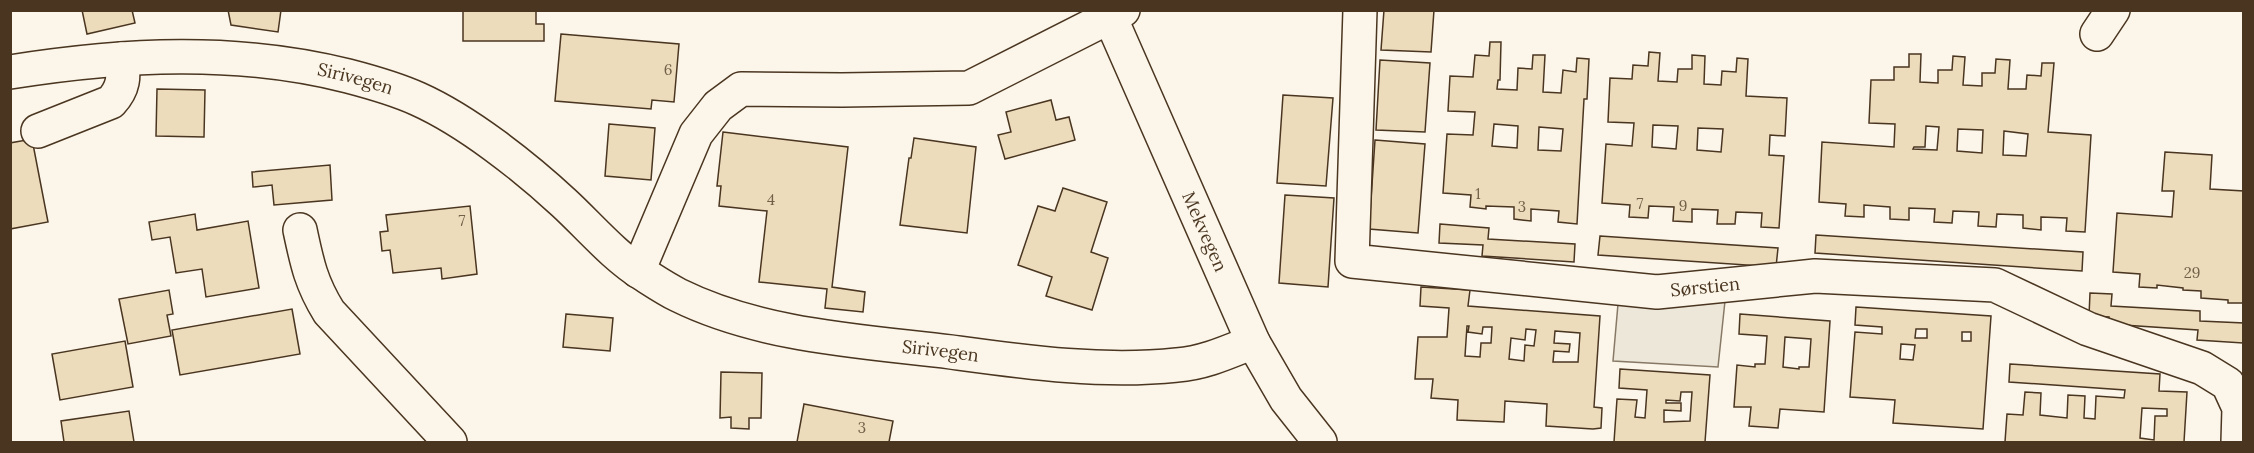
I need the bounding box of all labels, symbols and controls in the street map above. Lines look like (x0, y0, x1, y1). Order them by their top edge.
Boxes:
street label: Sirivegen (315, 57, 396, 99)
house number: 6 (664, 60, 672, 79)
house number: 1 (1475, 184, 1481, 203)
street label: Mekvegen (1177, 188, 1233, 275)
house number: 4 (767, 190, 775, 209)
house number: 7 (1637, 194, 1644, 213)
house number: 9 (1679, 196, 1687, 215)
house number: 3 (1518, 197, 1526, 216)
house number: 7 (459, 211, 466, 230)
house number: 29 (2184, 263, 2200, 282)
street label: Sørstien (1669, 272, 1741, 302)
street label: Sirivegen (901, 335, 980, 367)
house number: 3 (858, 418, 866, 437)

